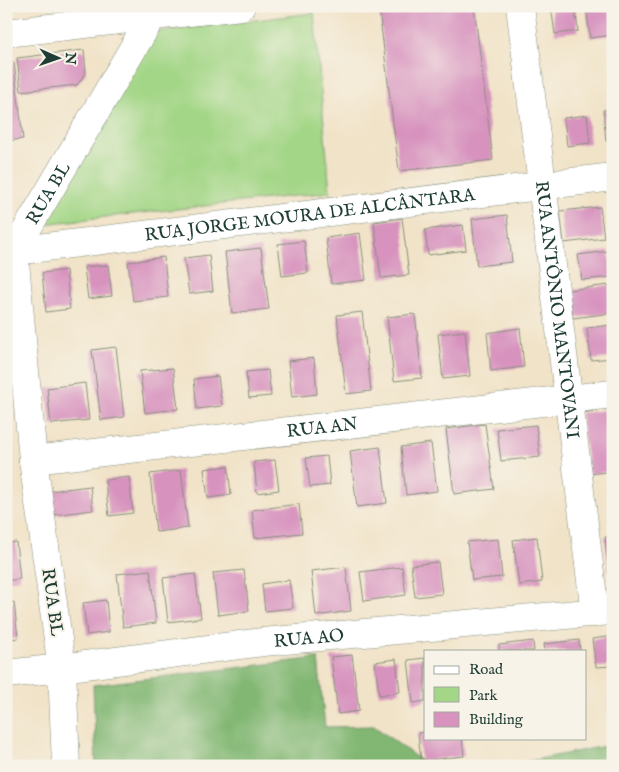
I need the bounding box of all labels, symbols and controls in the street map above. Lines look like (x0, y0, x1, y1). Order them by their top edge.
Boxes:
north arrow (32, 32, 82, 82)
text: N (61, 51, 79, 65)
street label: RUA BL (22, 159, 77, 229)
street label: RUA ANTÔNIO MANTOVANI (529, 179, 583, 441)
street label: RUA JORGE MOURA DE ALCÂNTARA (143, 184, 477, 248)
street label: RUA AN (286, 413, 359, 444)
street label: RUA BL (35, 567, 68, 638)
street label: RUA AO (273, 625, 345, 654)
legend (424, 650, 586, 740)
text: Road (469, 660, 504, 679)
text: Park (469, 686, 499, 705)
text: Building (469, 710, 524, 729)

